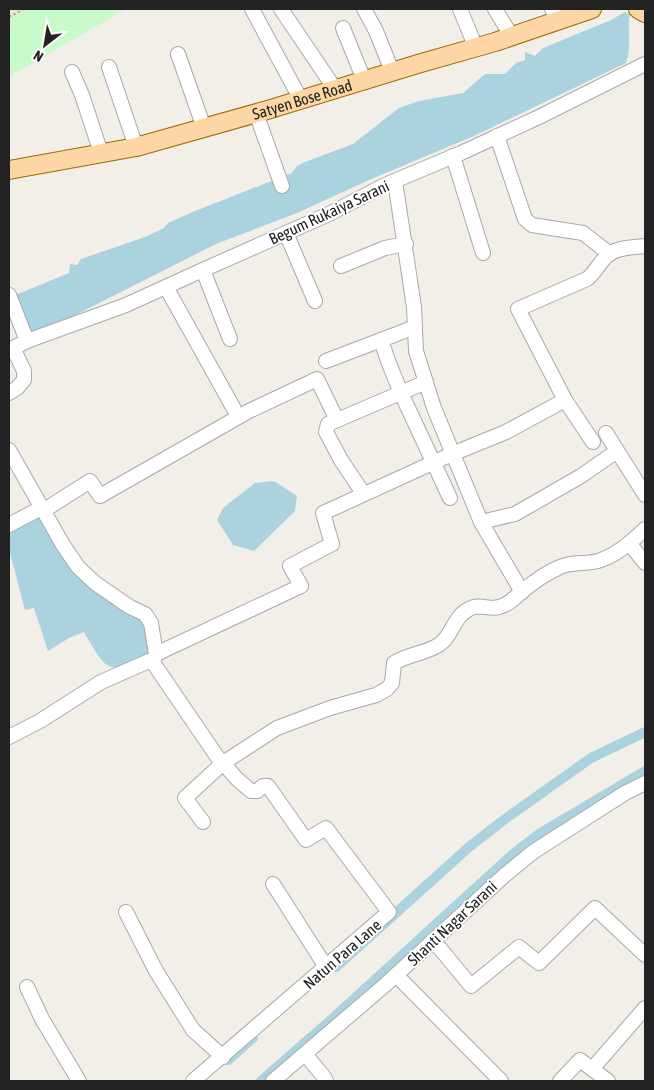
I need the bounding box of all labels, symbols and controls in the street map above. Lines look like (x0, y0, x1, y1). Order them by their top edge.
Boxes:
north arrow (20, 20, 70, 70)
text: N (31, 47, 46, 65)
street label: Satyen Bose Road (250, 76, 354, 123)
street label: Begum Rukaiya Sarani (266, 176, 392, 249)
street label: Shanti Nagar Sarani (404, 877, 501, 970)
street label: Natun Para Lane (300, 915, 384, 993)

